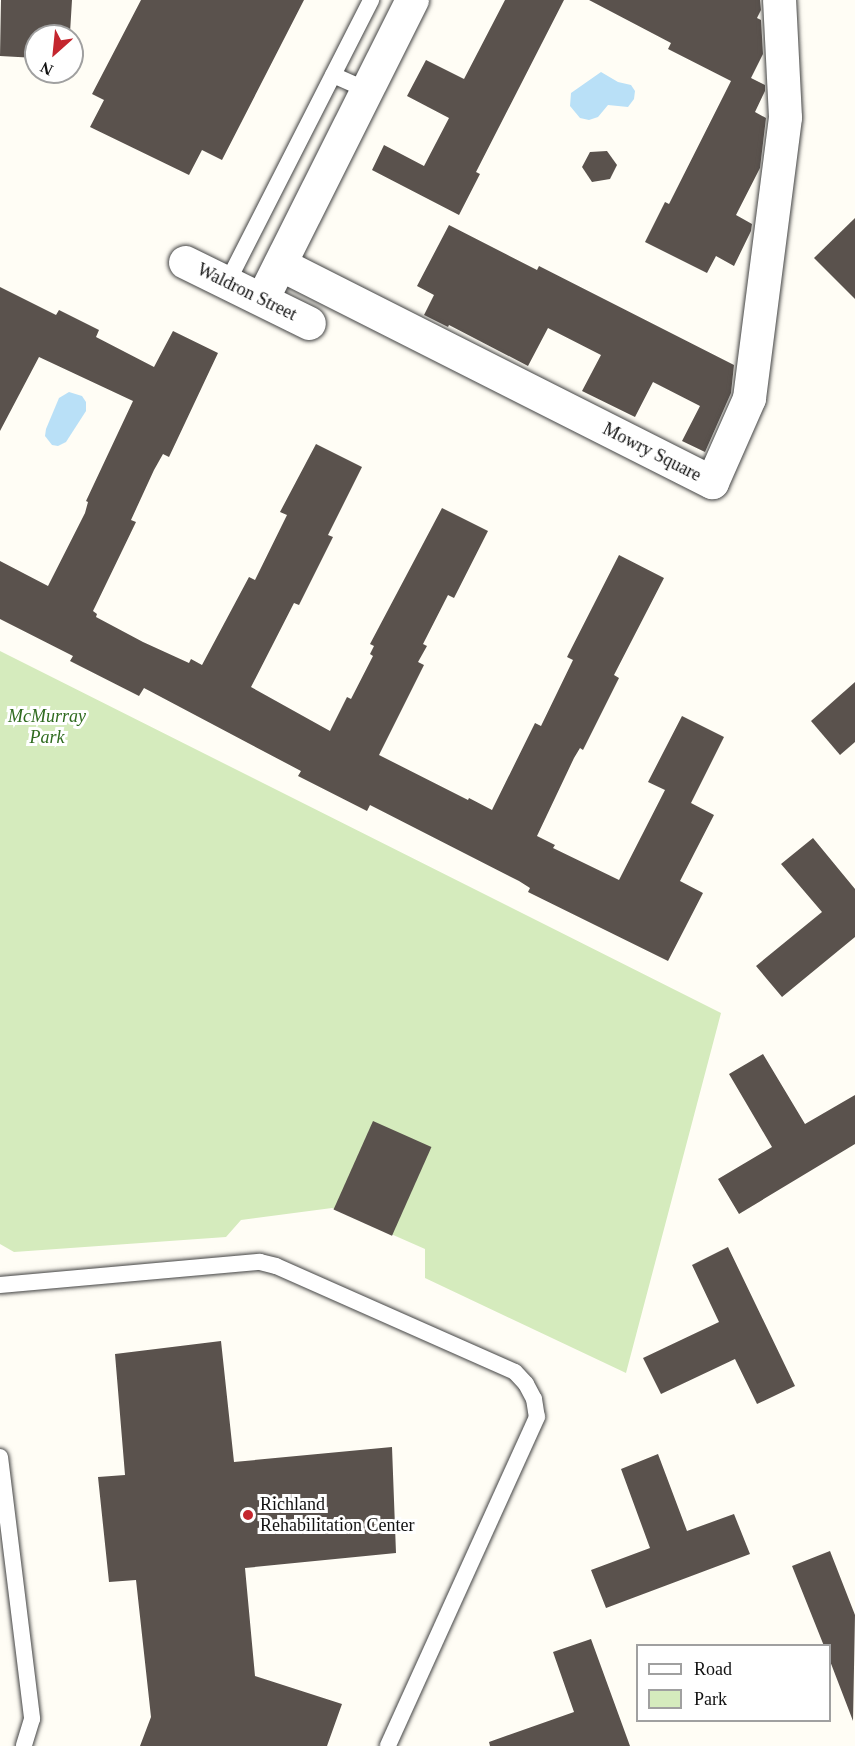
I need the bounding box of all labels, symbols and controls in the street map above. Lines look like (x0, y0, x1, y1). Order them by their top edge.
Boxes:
north arrow (24, 24, 84, 84)
text: N (37, 59, 56, 79)
street label: Waldron Street (194, 259, 300, 325)
street label: Mowry Square (599, 418, 705, 486)
park label: McMurray Park (8, 706, 86, 748)
place label: Richland Rehabilitation Center (260, 1494, 414, 1537)
marker: Richland Rehabilitation Center (241, 1508, 255, 1522)
legend (636, 1644, 831, 1722)
text: Road (694, 1659, 732, 1679)
text: Park (694, 1689, 727, 1709)

